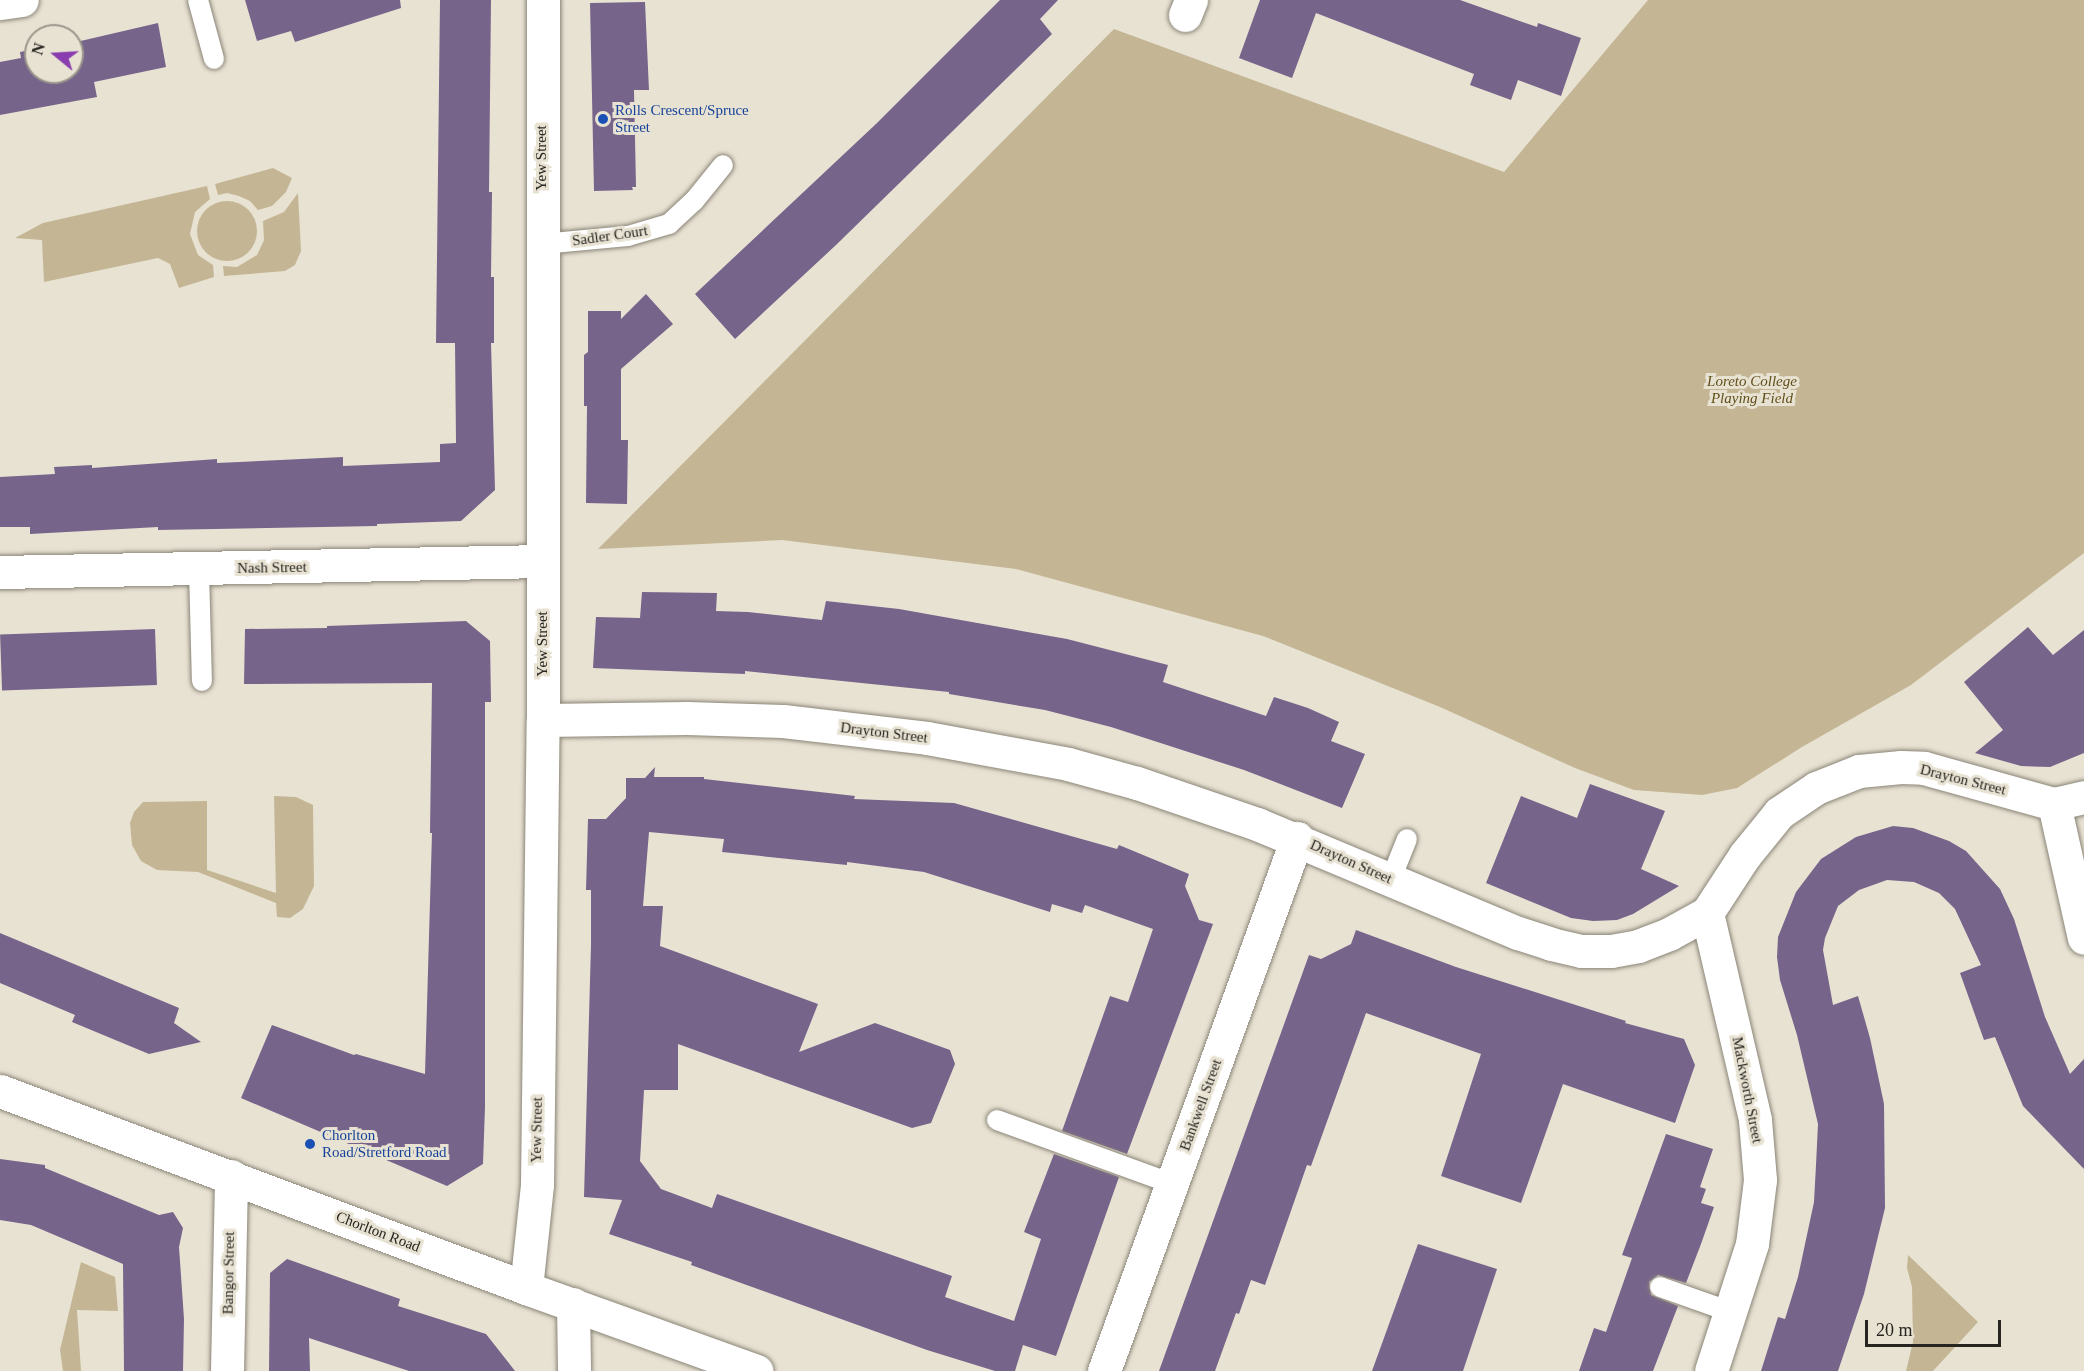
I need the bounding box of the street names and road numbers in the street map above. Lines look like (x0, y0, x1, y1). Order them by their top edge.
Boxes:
street label: Yew Street (533, 125, 551, 191)
street label: Sadler Court (571, 222, 649, 250)
street label: Nash Street (237, 558, 307, 578)
street label: Yew Street (534, 611, 552, 677)
street label: Drayton Street (839, 719, 929, 747)
street label: Drayton Street (1918, 761, 2008, 799)
street label: Drayton Street (1307, 836, 1395, 888)
street label: Mackworth Street (1728, 1035, 1766, 1145)
street label: Bankwell Street (1176, 1057, 1226, 1153)
street label: Yew Street (527, 1097, 547, 1163)
street label: Chorlton Road (333, 1208, 423, 1256)
street label: Bangor Street (219, 1231, 239, 1315)

